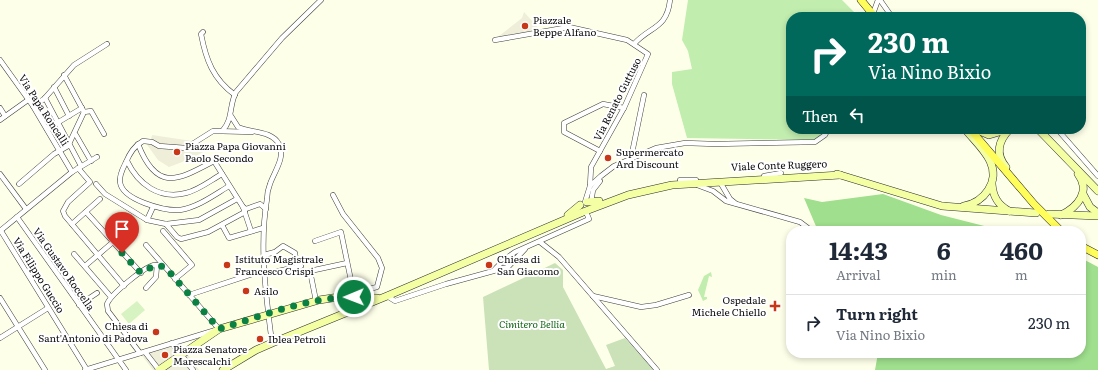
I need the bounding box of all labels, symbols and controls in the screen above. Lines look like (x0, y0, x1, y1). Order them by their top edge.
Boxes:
place label: Piazzale Beppe Alfano (533, 12, 596, 39)
text: 230 m (868, 20, 949, 62)
marker: Piazzale Beppe Alfano (520, 21, 530, 31)
icon: right (802, 28, 854, 80)
street label: Via Renato Guttuso (589, 54, 644, 143)
text: Via Nino Bixio (868, 58, 991, 85)
street label: Via Papa Roncalli (16, 71, 74, 149)
text: Then (802, 104, 838, 127)
icon: left (846, 104, 868, 126)
place label: Piazza Papa Giovanni Paolo Secondo (185, 138, 286, 165)
place label: Supermercato Ard Discount (616, 144, 684, 171)
marker: Piazza Papa Giovanni Paolo Secondo (172, 147, 182, 157)
marker: Supermercato Ard Discount (603, 153, 613, 163)
street label: Viale Conte Ruggero (731, 155, 828, 174)
pin (105, 212, 139, 253)
icon: arrive (111, 218, 133, 240)
street label: Via Gustavo Roccella (30, 224, 99, 314)
text: 14:43 (829, 232, 888, 267)
text: 6 (937, 232, 951, 267)
text: 460 (1000, 232, 1043, 267)
street label: Via Filippo Guccio (10, 234, 69, 316)
place label: Istituto Magistrale Francesco Crispi (235, 251, 323, 278)
place label: Chiesa di San Giacomo (497, 251, 559, 278)
marker: Istituto Magistrale Francesco Crispi (222, 260, 232, 270)
marker: Chiesa di San Giacomo (484, 260, 494, 270)
text: Arrival (836, 265, 881, 284)
text: min (931, 265, 957, 284)
text: m (1015, 265, 1028, 284)
position arrow (333, 276, 375, 318)
place label: Asilo (254, 283, 278, 298)
marker: Asilo (241, 286, 251, 296)
place label: Ospedale Michele Chiello (691, 292, 766, 319)
marker: Ospedale Michele Chiello (769, 300, 781, 312)
text: Turn right (836, 302, 918, 325)
text: 230 m (1028, 311, 1070, 334)
icon: right (802, 312, 824, 334)
park label: Cimitero Bellia (499, 316, 565, 331)
place label: Chiesa di Sant'Antonio di Padova (38, 318, 149, 345)
text: Via Nino Bixio (836, 325, 925, 344)
marker: Chiesa di Sant'Antonio di Padova (151, 327, 161, 337)
place label: Iblea Petroli (268, 331, 326, 346)
marker: Iblea Petroli (255, 334, 265, 344)
place label: Piazza Senatore Marescalchi (173, 341, 247, 368)
marker: Piazza Senatore Marescalchi (160, 350, 170, 360)

